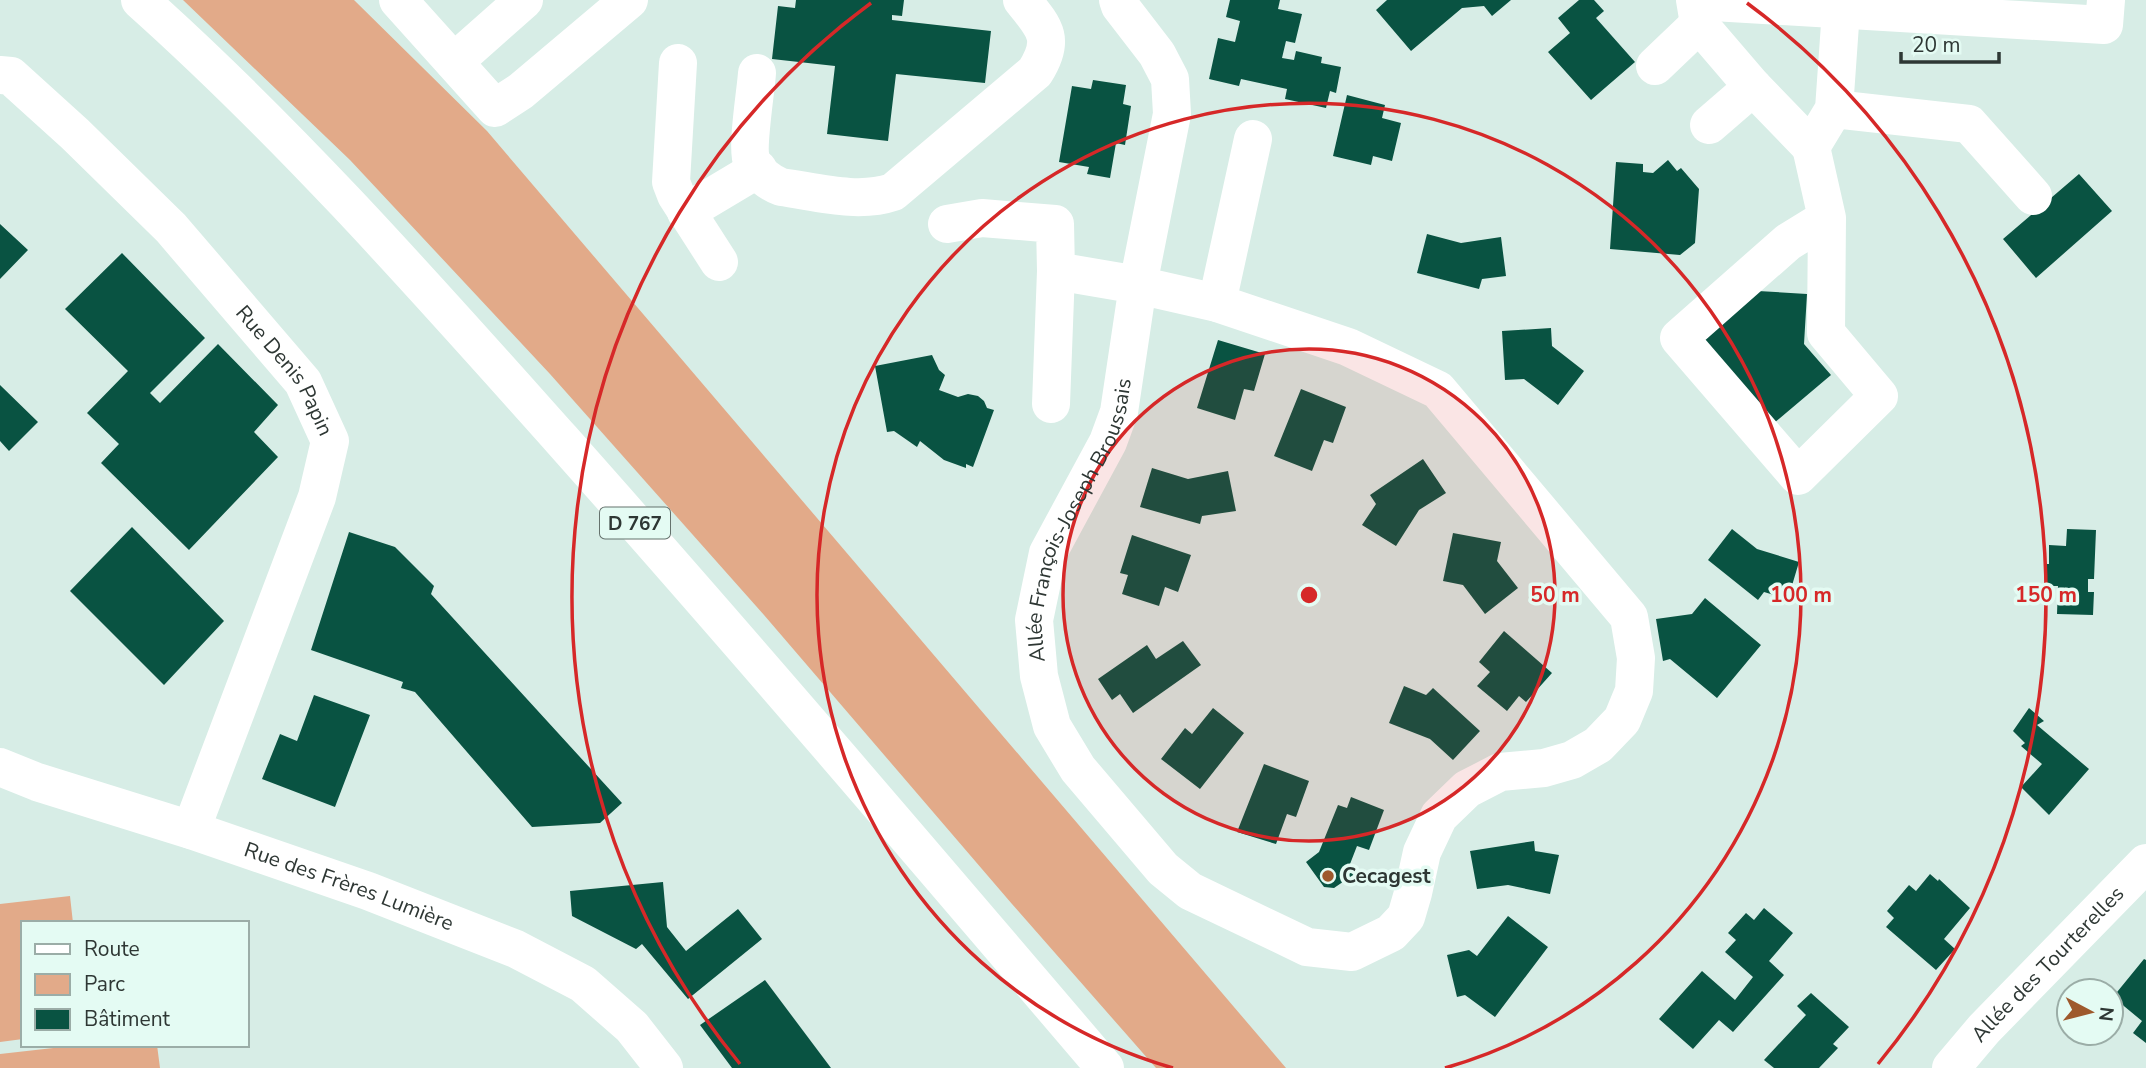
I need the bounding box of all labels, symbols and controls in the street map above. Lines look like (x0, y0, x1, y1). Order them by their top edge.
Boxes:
scale bar (1901, 21, 1999, 65)
text: 20 m (1912, 31, 1961, 59)
street label: Rue Denis Papin (229, 299, 340, 440)
street label: Allée François-Joseph Broussais (1020, 376, 1138, 663)
road number: D 767 (600, 508, 670, 538)
text: 50 m (1530, 581, 1580, 609)
text: 100 m (1770, 581, 1832, 609)
text: 150 m (2015, 581, 2077, 609)
centre of rings (1297, 583, 1321, 607)
street label: Rue des Frères Lumière (241, 835, 458, 937)
place label: Cecagest (1342, 862, 1431, 890)
marker: Cecagest (1320, 868, 1336, 884)
street label: Allée des Tourterelles (1965, 880, 2130, 1048)
legend (21, 921, 248, 1047)
text: Route (84, 935, 140, 963)
text: Parc (84, 970, 125, 998)
north arrow (2055, 977, 2125, 1047)
text: Bâtiment (84, 1005, 171, 1033)
text: N (2092, 1005, 2120, 1023)

